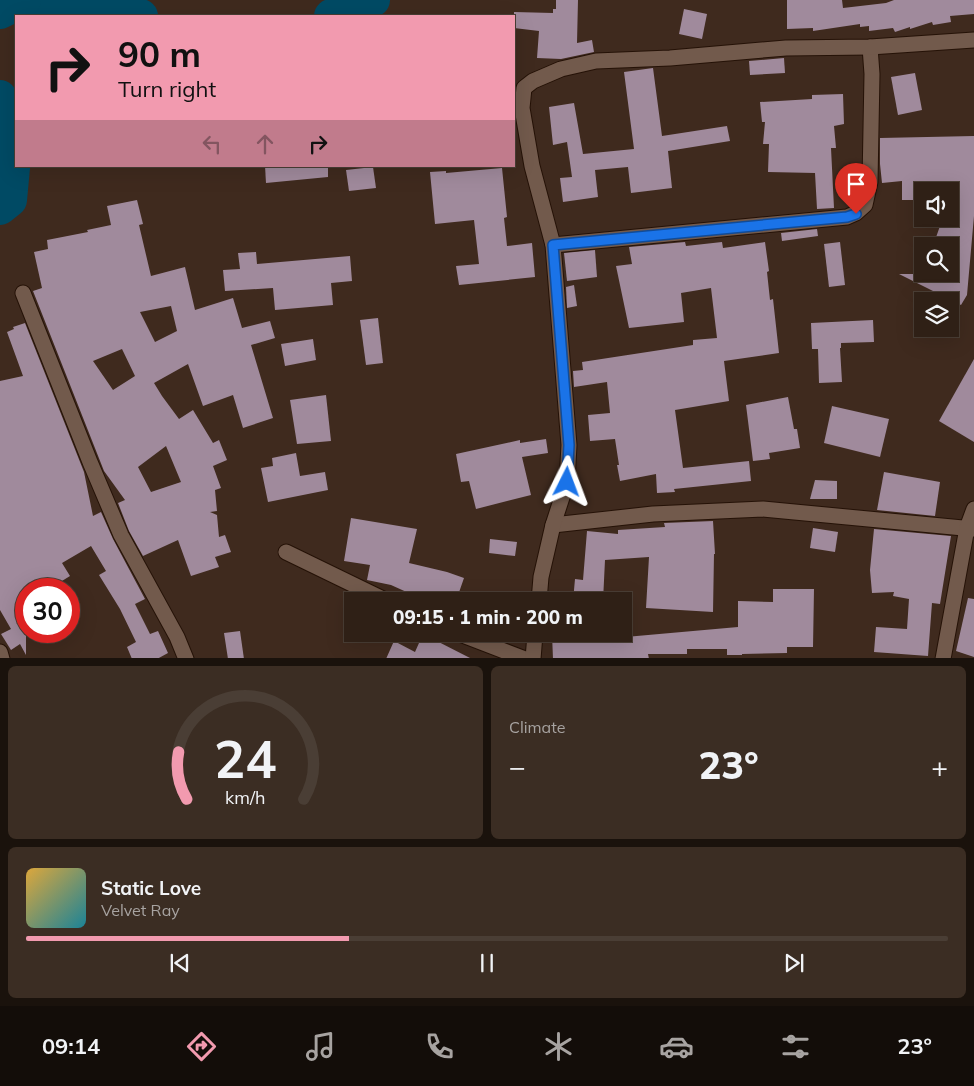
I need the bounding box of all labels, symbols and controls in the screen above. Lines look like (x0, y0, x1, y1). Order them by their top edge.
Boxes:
text: 90 m (118, 32, 201, 76)
icon: right (35, 35, 100, 100)
text: Turn right (118, 75, 216, 103)
icon: left (198, 130, 226, 158)
icon: ahead (251, 130, 279, 158)
icon: right (304, 130, 332, 158)
pin (835, 163, 877, 214)
icon: arrive (842, 170, 870, 198)
map controls (914, 182, 959, 337)
button: sound (914, 182, 959, 227)
button: search (914, 237, 959, 282)
button: layers (914, 292, 959, 337)
position arrow (540, 455, 592, 507)
speed limit sign: 30 (15, 578, 80, 643)
text: 09:15 · 1 min · 200 m (393, 605, 583, 629)
text: Climate (509, 717, 565, 737)
text: 24 (214, 726, 277, 791)
text: 23° (698, 741, 759, 789)
text: − (509, 749, 526, 784)
text: + (931, 749, 948, 784)
text: km/h (225, 786, 266, 808)
text: Static Love (101, 876, 201, 900)
text: Velvet Ray (101, 900, 180, 920)
icon: previous (166, 949, 194, 977)
icon: pause (473, 949, 501, 977)
icon: next (780, 949, 808, 977)
icon: directions (184, 1029, 219, 1064)
icon: music (303, 1029, 338, 1064)
icon: phone (422, 1029, 457, 1064)
icon: climate (541, 1029, 576, 1064)
icon: car (659, 1029, 694, 1064)
icon: filters (778, 1029, 813, 1064)
text: 09:14 (42, 1032, 100, 1060)
text: 23° (897, 1032, 932, 1060)

